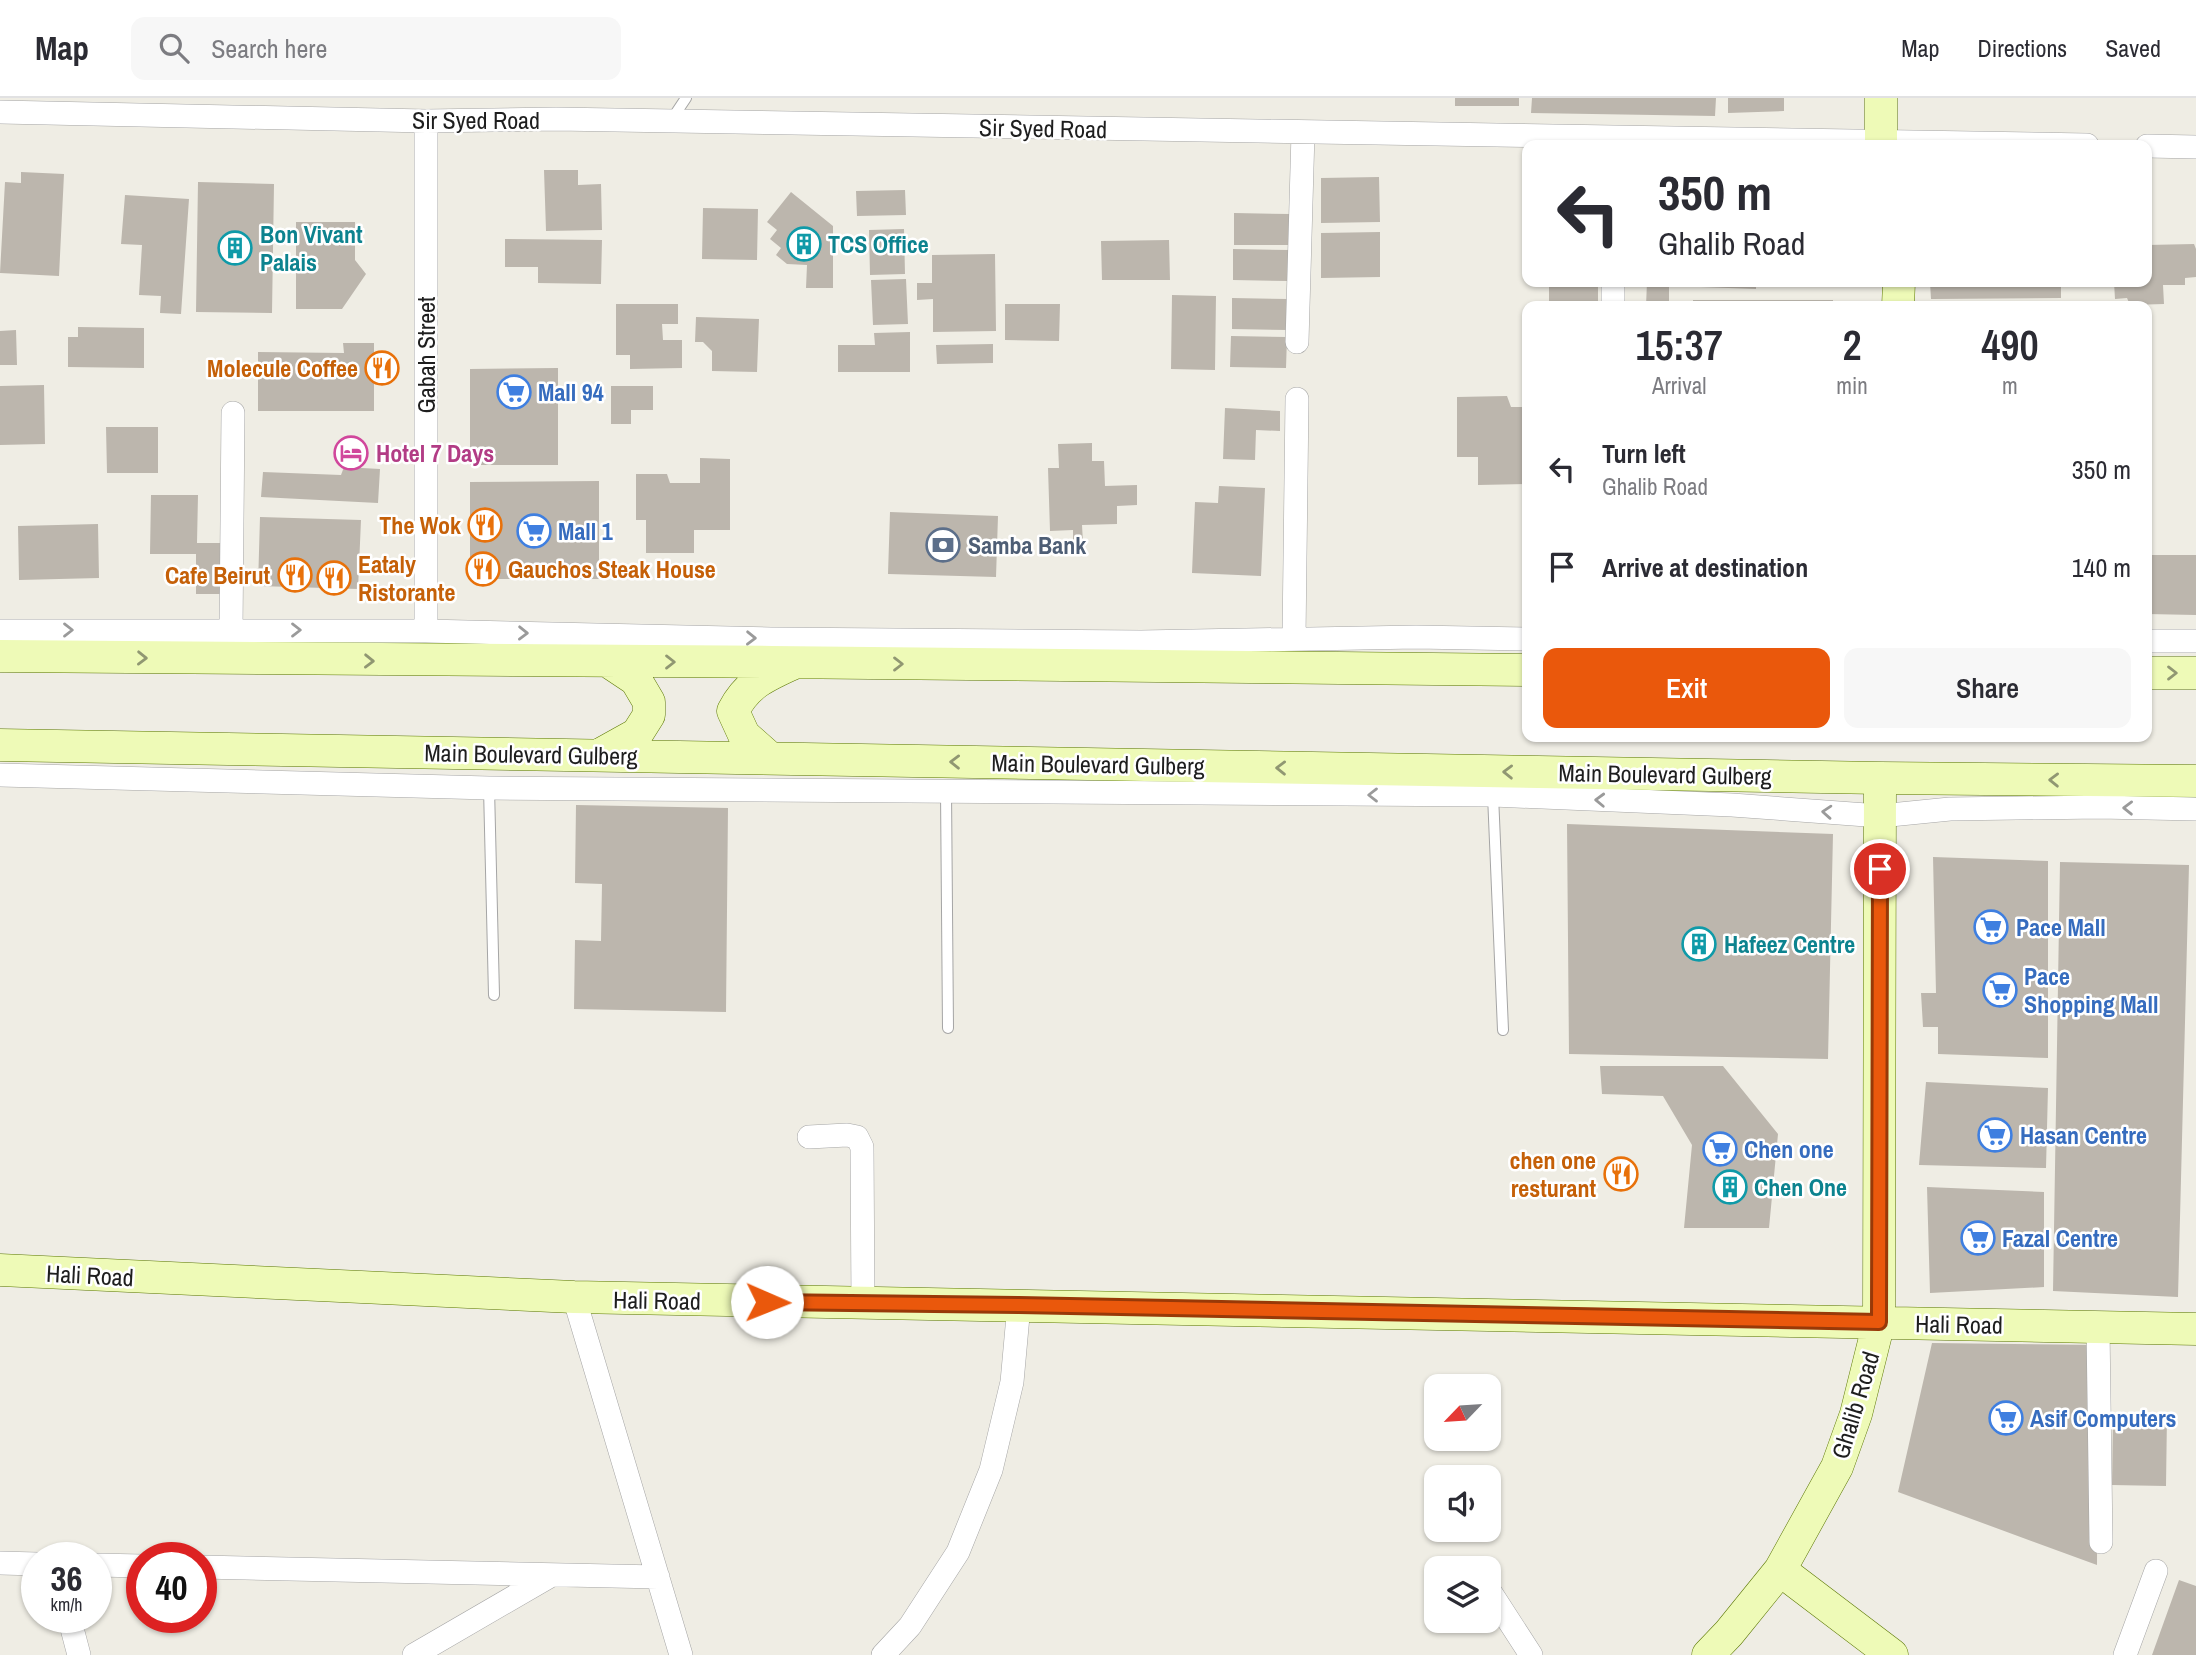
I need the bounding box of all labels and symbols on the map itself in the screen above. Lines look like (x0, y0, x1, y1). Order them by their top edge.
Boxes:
street label: Sir Syed Road (412, 104, 540, 136)
street label: Sir Syed Road (979, 111, 1107, 145)
place label: Bon Vivant Palais (260, 218, 363, 278)
building icon: TCS Office (785, 225, 823, 263)
place label: TCS Office (828, 228, 929, 260)
building icon: Bon Vivant Palais (216, 229, 254, 267)
street label: Gabah Street (410, 296, 442, 414)
restaurant icon: Molecule Coffee (363, 349, 401, 387)
place label: Molecule Coffee (207, 352, 358, 384)
supermarket icon: Mall 94 (495, 373, 533, 411)
place label: Mall 94 (538, 376, 604, 408)
hotel icon: Hotel 7 Days (332, 434, 370, 472)
place label: Hotel 7 Days (376, 437, 494, 469)
restaurant icon: The Wok (466, 506, 504, 544)
place label: The Wok (379, 509, 461, 541)
supermarket icon: Mall 1 (515, 512, 553, 550)
place label: Mall 1 (558, 515, 613, 547)
bank icon: Samba Bank (924, 526, 962, 564)
place label: Samba Bank (968, 529, 1086, 561)
place label: Eataly Ristorante (358, 548, 455, 608)
restaurant icon: Gauchos Steak House (464, 550, 502, 588)
place label: Gauchos Steak House (508, 553, 716, 585)
restaurant icon: Cafe Beirut (276, 556, 314, 594)
place label: Cafe Beirut (165, 559, 270, 591)
restaurant icon: Eataly Ristorante (315, 559, 353, 597)
one-way arrow (63, 622, 74, 638)
one-way arrow (291, 622, 301, 638)
one-way arrow (518, 626, 529, 641)
one-way arrow (745, 631, 756, 646)
one-way arrow (137, 650, 147, 666)
one-way arrow (364, 653, 375, 668)
one-way arrow (665, 655, 676, 670)
one-way arrow (893, 656, 903, 672)
one-way arrow (2167, 665, 2177, 681)
street label: Main Boulevard Gulberg (424, 736, 638, 772)
street label: Main Boulevard Gulberg (991, 746, 1205, 782)
one-way arrow (950, 754, 961, 769)
street label: Main Boulevard Gulberg (1558, 756, 1772, 792)
one-way arrow (1275, 760, 1286, 775)
one-way arrow (1503, 764, 1514, 779)
one-way arrow (2049, 772, 2059, 788)
one-way arrow (1367, 787, 1377, 803)
one-way arrow (1594, 792, 1605, 807)
one-way arrow (2122, 800, 2133, 815)
one-way arrow (1821, 805, 1832, 820)
pin (1850, 839, 1910, 899)
supermarket icon: Pace Mall (1972, 908, 2010, 946)
place label: Pace Mall (2016, 911, 2106, 943)
building icon: Hafeez Centre (1680, 925, 1718, 963)
place label: Hafeez Centre (1724, 928, 1855, 960)
place label: Pace Shopping Mall (2024, 960, 2159, 1020)
supermarket icon: Pace Shopping Mall (1981, 971, 2019, 1009)
supermarket icon: Hasan Centre (1976, 1116, 2014, 1154)
place label: Hasan Centre (2020, 1119, 2147, 1151)
supermarket icon: Chen one (1701, 1130, 1739, 1168)
place label: Chen one (1744, 1133, 1834, 1165)
place label: chen one resturant (1510, 1144, 1596, 1204)
restaurant icon: chen one resturant (1602, 1155, 1640, 1193)
building icon: Chen One (1711, 1168, 1749, 1206)
place label: Chen One (1754, 1171, 1847, 1203)
supermarket icon: Fazal Centre (1959, 1219, 1997, 1257)
place label: Fazal Centre (2002, 1222, 2118, 1254)
street label: Hali Road (45, 1257, 135, 1293)
position arrow (730, 1265, 804, 1339)
street label: Hali Road (613, 1283, 701, 1317)
street label: Hali Road (1915, 1307, 2003, 1341)
street label: Ghalib Road (1824, 1347, 1886, 1463)
north arrow (1424, 1374, 1502, 1451)
supermarket icon: Asif Computers (1987, 1399, 2025, 1437)
place label: Asif Computers (2030, 1402, 2177, 1434)
speed limit sign: 40 (126, 1542, 217, 1633)

